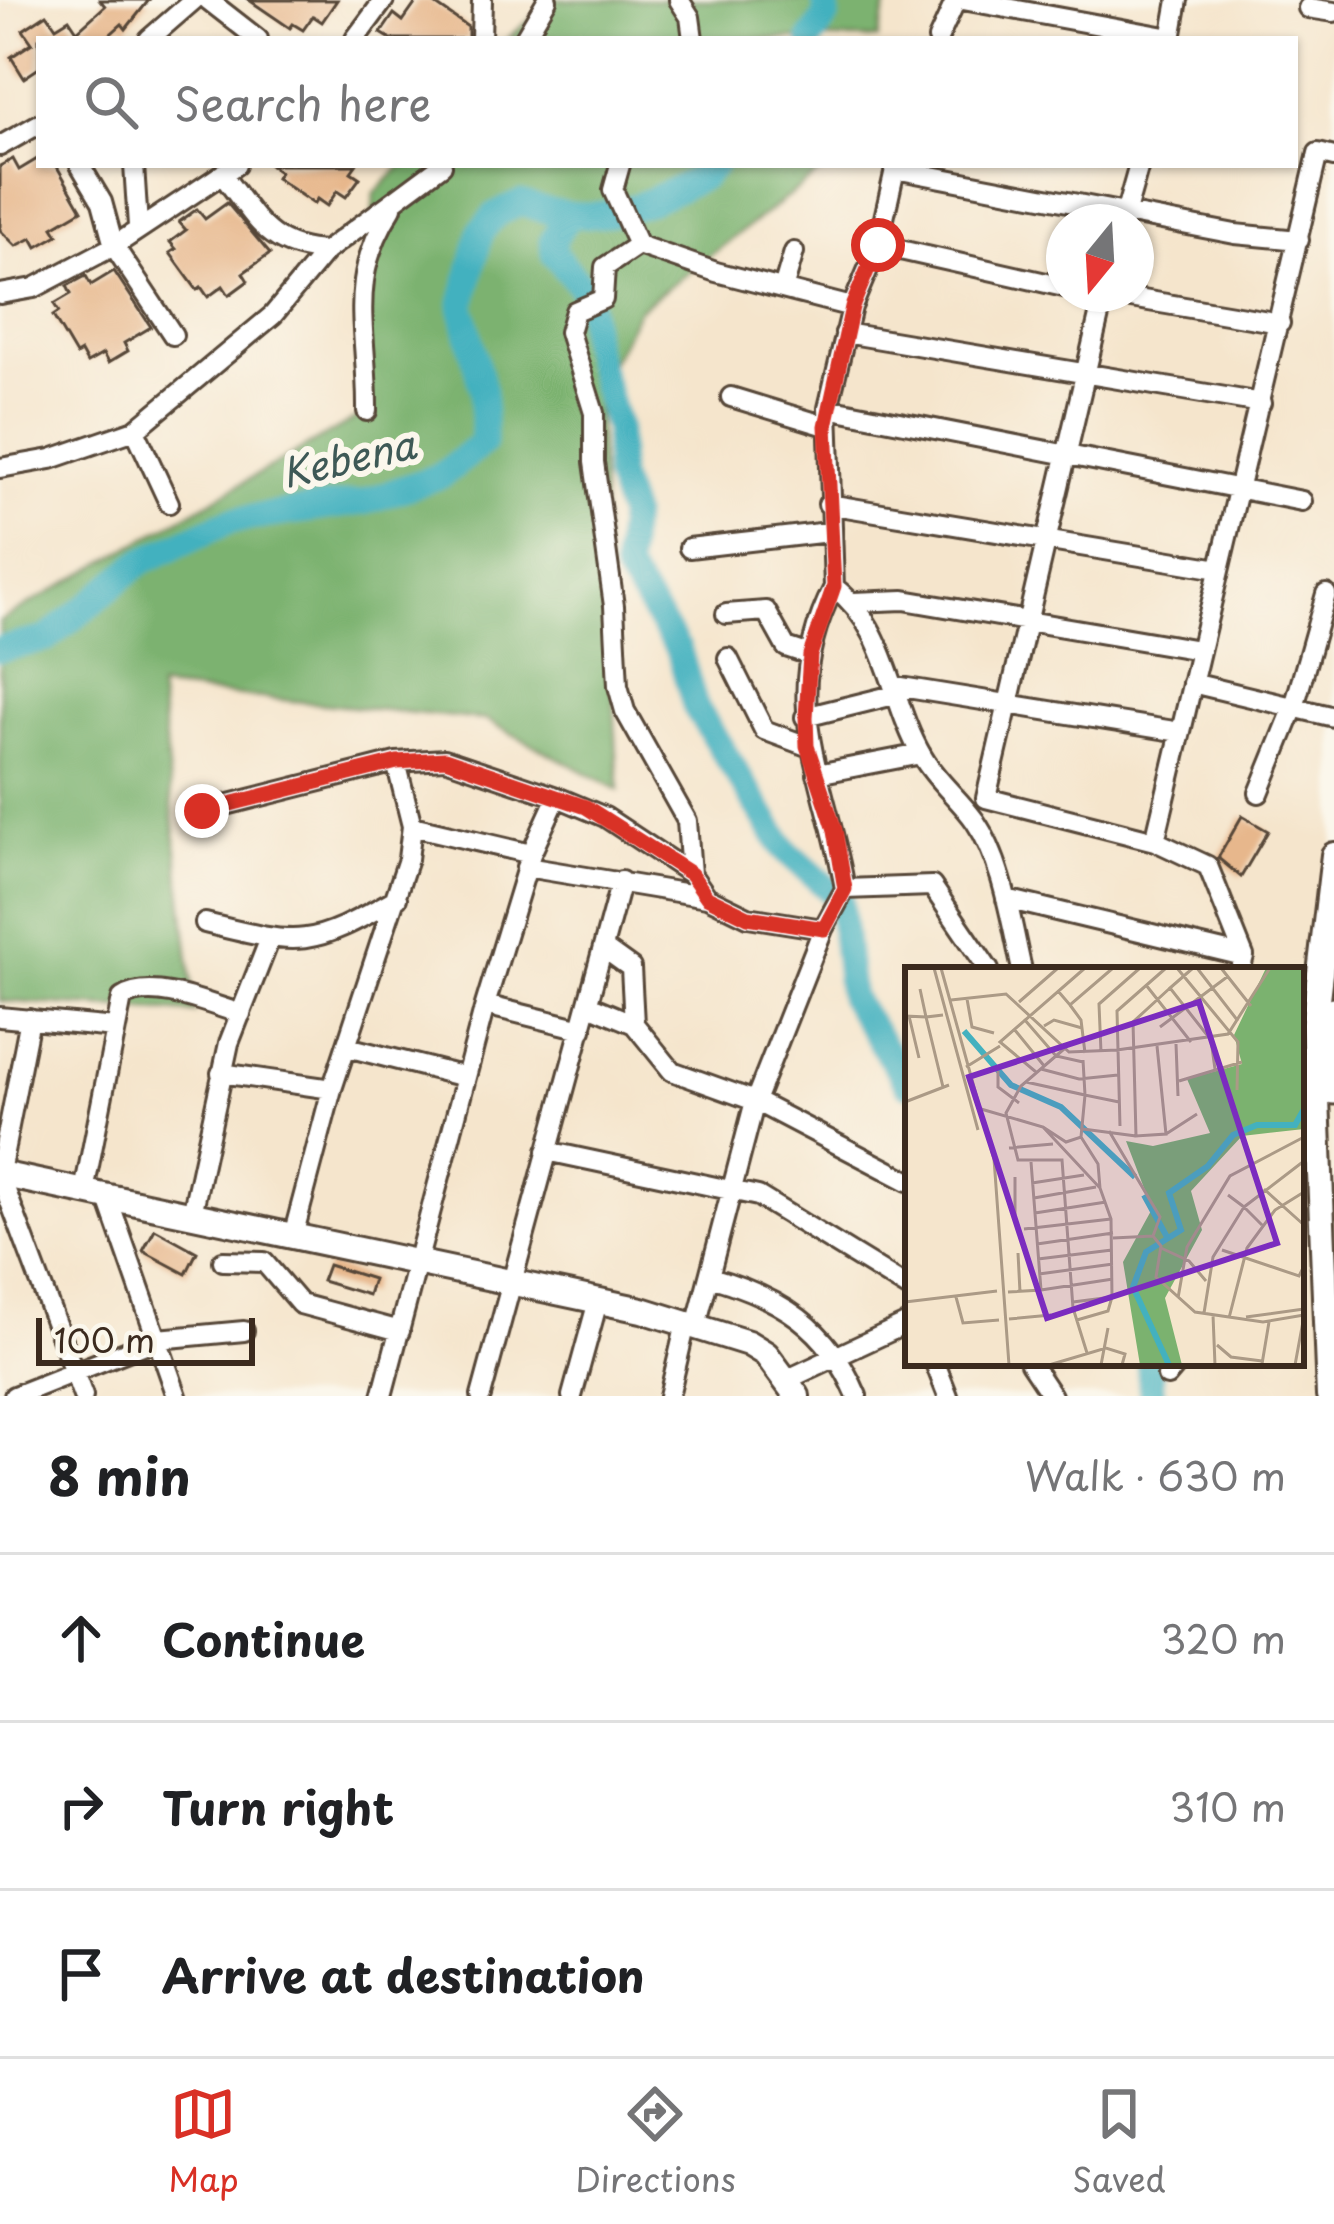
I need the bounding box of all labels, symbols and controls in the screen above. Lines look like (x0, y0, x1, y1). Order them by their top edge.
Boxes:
search box (36, 36, 1298, 168)
text: Search here (174, 68, 431, 136)
icon: search (78, 69, 144, 135)
north arrow (1046, 204, 1154, 312)
route start (851, 218, 905, 272)
water label: Kebena (275, 413, 423, 501)
route end (175, 784, 229, 838)
inset map (905, 967, 1304, 1366)
scale bar (36, 1312, 255, 1365)
text: 100 m (54, 1314, 155, 1364)
text: 8 min (48, 1436, 191, 1513)
text: Walk · 630 m (1025, 1445, 1286, 1504)
text: Continue (162, 1604, 365, 1672)
icon: ahead (48, 1605, 114, 1671)
text: 320 m (1161, 1608, 1286, 1667)
text: Turn right (162, 1772, 394, 1840)
icon: right (48, 1773, 114, 1839)
text: 310 m (1169, 1776, 1286, 1835)
text: Arrive at destination (162, 1940, 645, 2008)
icon: arrive (48, 1941, 114, 2007)
tab: Map (168, 2081, 239, 2203)
tab: Directions (575, 2081, 736, 2203)
tab: Saved (1072, 2081, 1166, 2203)

